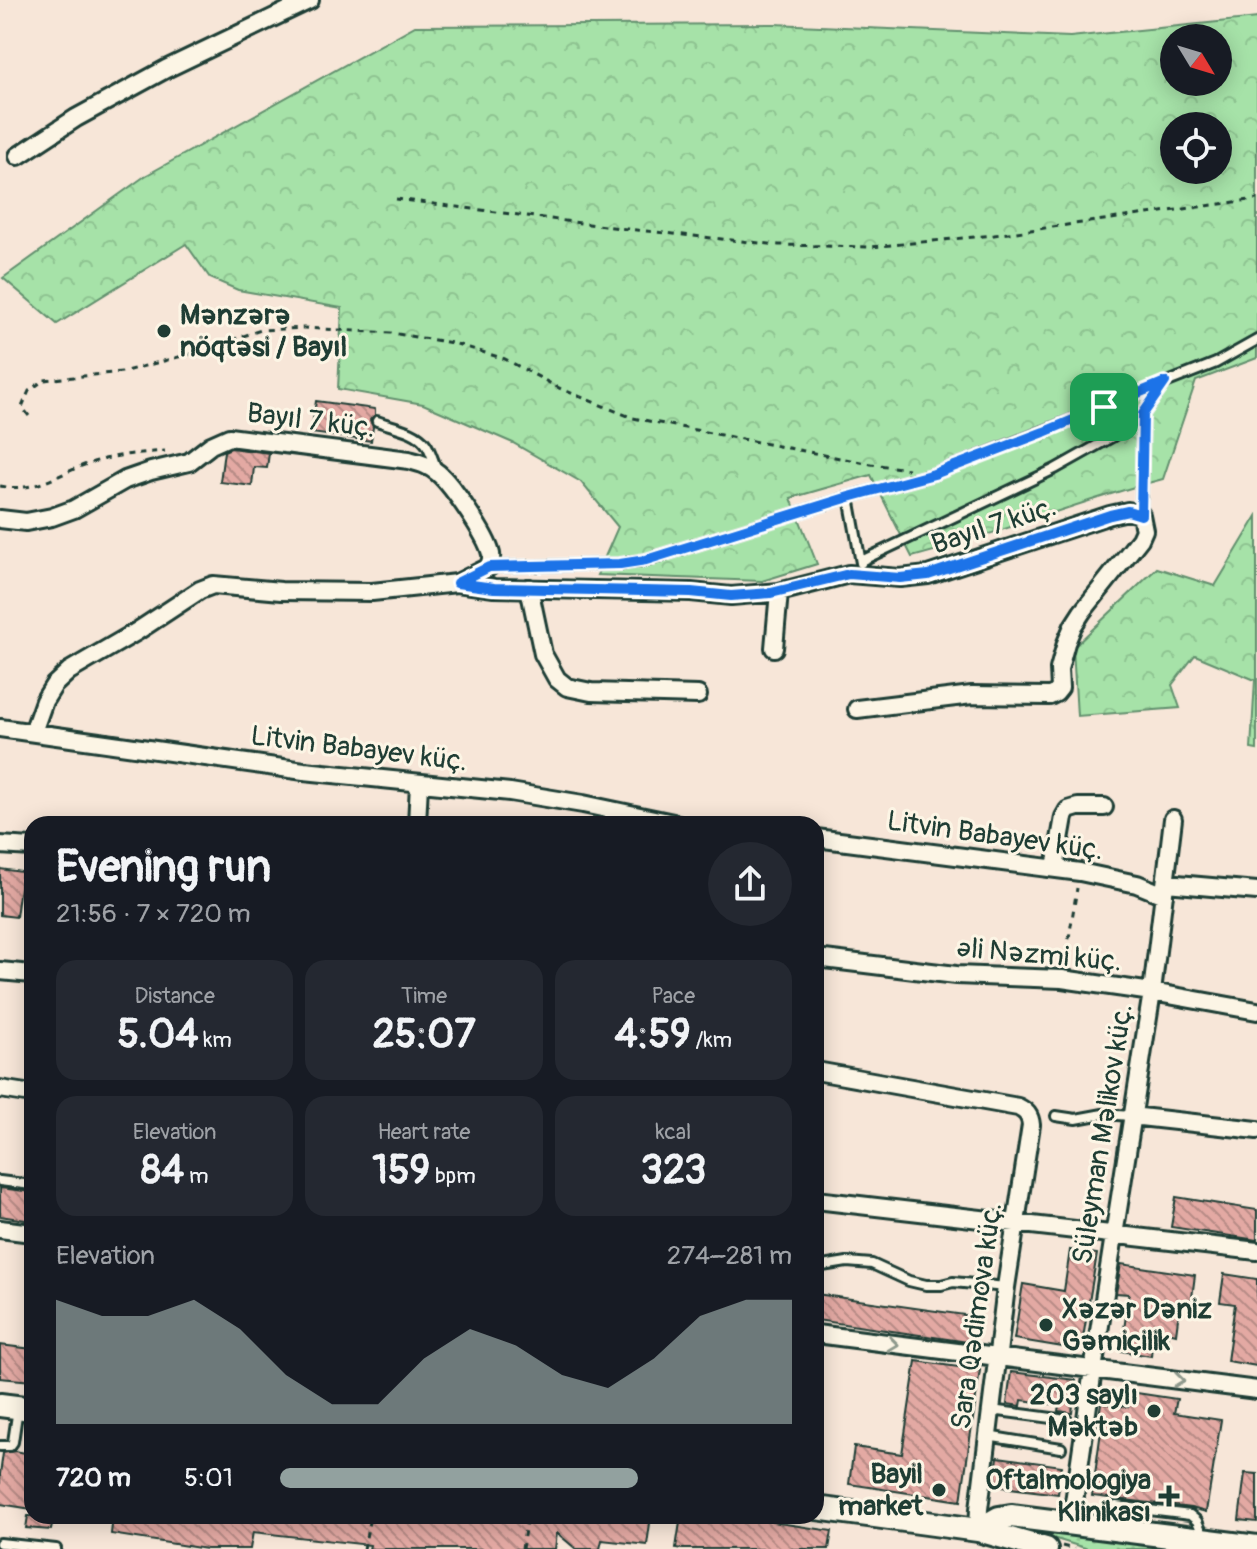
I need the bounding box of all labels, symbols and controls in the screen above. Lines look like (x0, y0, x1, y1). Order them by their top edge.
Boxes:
north arrow (1160, 24, 1232, 96)
map controls (1160, 24, 1232, 184)
button: locate (1160, 112, 1232, 184)
place label: Mənzərə nöqtəsi / Bayıl (180, 298, 347, 365)
marker: Mənzərə nöqtəsi / Bayıl (155, 322, 173, 340)
pin (1070, 373, 1138, 441)
icon: arrive (1082, 385, 1126, 429)
street label: Bayıl 7 küç. (245, 396, 377, 446)
street label: Bayıl 7 küç. (927, 489, 1061, 563)
street label: Litvin Babayev küç. (249, 718, 469, 780)
street label: Litvin Babayev küç. (885, 804, 1105, 868)
text: Evening run (56, 840, 271, 895)
button: share (708, 842, 792, 926)
text: 21:56 · 7 × 720 m (56, 898, 251, 930)
street label: Əli Nəzmi küç. (955, 930, 1123, 980)
text: Distance (134, 982, 215, 1010)
text: Time (401, 982, 447, 1010)
text: Pace (652, 982, 695, 1010)
street label: Süleyman Məlikov küç. (1065, 1001, 1141, 1267)
text: 5.04 (117, 1010, 198, 1059)
text: 25:07 (372, 1010, 476, 1059)
text: 4:59 (615, 1010, 691, 1059)
text: km (198, 1026, 232, 1054)
text: /km (691, 1026, 732, 1054)
text: Elevation (133, 1118, 217, 1146)
text: Heart rate (378, 1118, 470, 1146)
text: kcal (655, 1118, 691, 1146)
text: 84 (141, 1146, 184, 1195)
text: 159 (372, 1146, 430, 1195)
text: 323 (640, 1146, 706, 1195)
text: m (184, 1162, 209, 1190)
text: bpm (430, 1162, 476, 1190)
street label: Sara Qədimova küç. (944, 1200, 1010, 1432)
text: Elevation (56, 1240, 155, 1272)
text: 274–281 m (667, 1240, 792, 1272)
place label: Xəzər Dəniz Gəmiçilik (1062, 1292, 1212, 1359)
marker: Xəzər Dəniz Gəmiçilik (1037, 1316, 1055, 1334)
one-way arrow (886, 1335, 900, 1352)
one-way arrow (1173, 1372, 1186, 1389)
place label: 203 saylı Məktəb (1030, 1378, 1138, 1445)
marker: 203 saylı Məktəb (1145, 1402, 1163, 1420)
place label: Bayil market (838, 1457, 924, 1524)
text: 720 m (56, 1462, 131, 1494)
text: 5:01 (184, 1462, 233, 1494)
place label: Oftalmologiya Klinikası (985, 1463, 1151, 1530)
marker: Bayil market (930, 1481, 948, 1499)
marker: Oftalmologiya Klinikası (1158, 1485, 1180, 1507)

